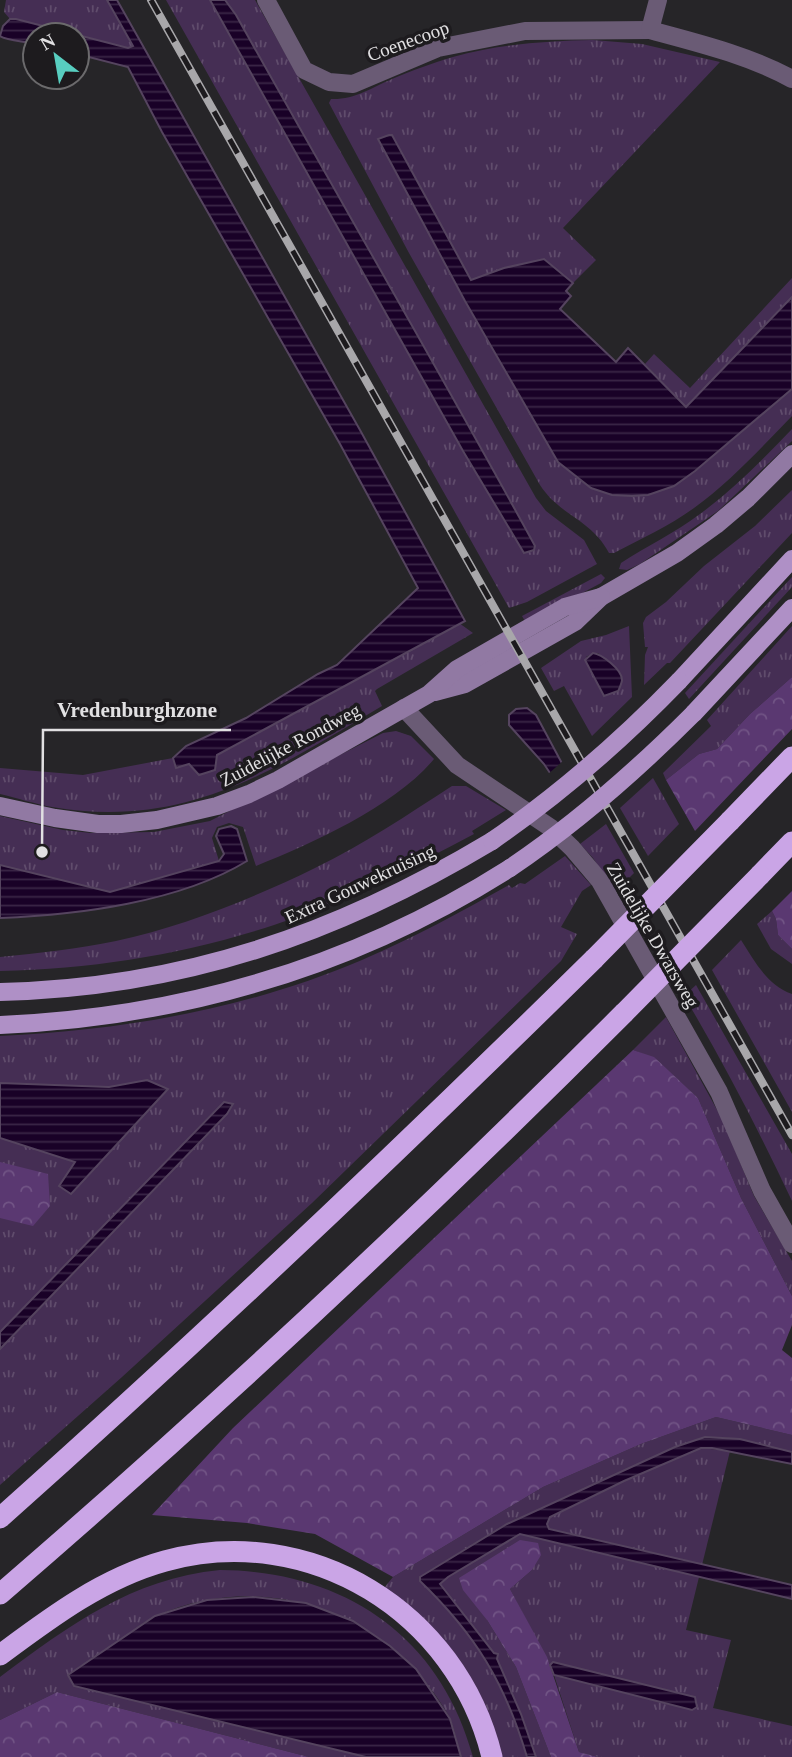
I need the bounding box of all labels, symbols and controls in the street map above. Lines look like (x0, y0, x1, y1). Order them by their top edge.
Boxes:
street label: Coenecoop (364, 17, 452, 65)
north arrow (21, 21, 91, 91)
text: N (36, 29, 59, 54)
callout: Vredenburghzone (43, 688, 231, 730)
text: Vredenburghzone (57, 698, 217, 722)
street label: Zuidelijke Rondweg (216, 699, 364, 791)
street label: Extra Gouwekruising (282, 840, 439, 928)
street label: Zuidelijke Dwarsweg (603, 859, 703, 1012)

